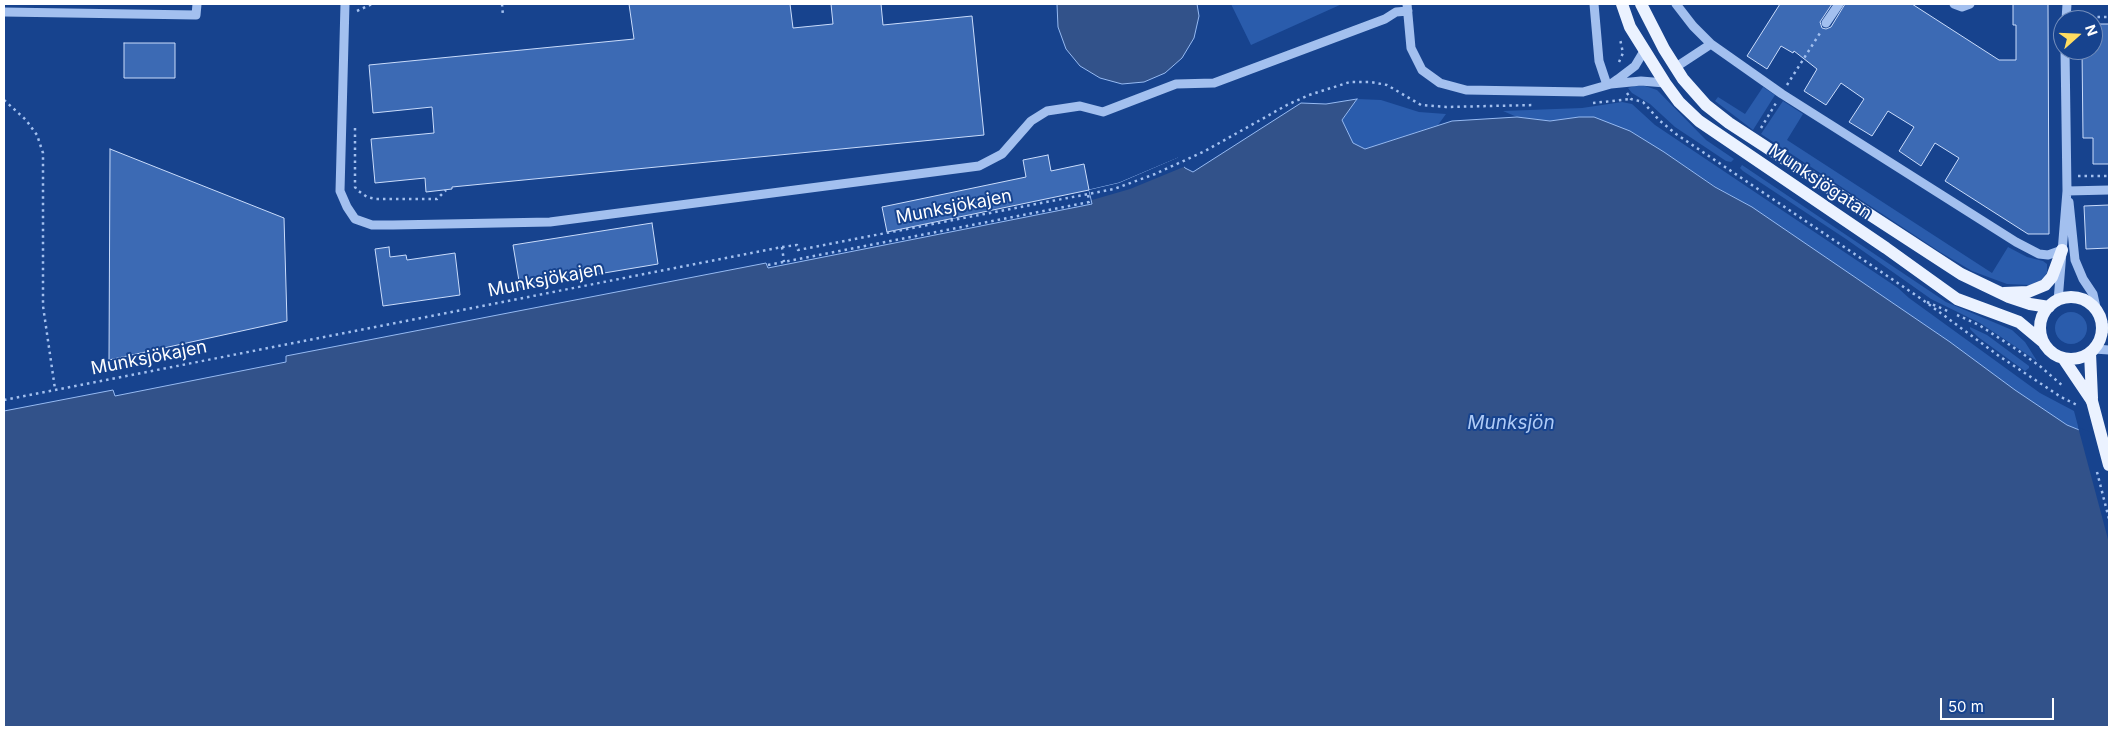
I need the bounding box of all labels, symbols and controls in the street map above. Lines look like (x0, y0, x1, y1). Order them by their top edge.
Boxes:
north arrow (2053, 10, 2103, 60)
text: N (2082, 22, 2101, 38)
street label: Munksjögatan (1764, 140, 1876, 224)
street label: Munksjökajen (894, 185, 1014, 229)
street label: Munksjökajen (486, 258, 606, 302)
street label: Munksjökajen (89, 336, 209, 380)
water label: Munksjön (1467, 412, 1555, 434)
scale bar (1943, 688, 2057, 720)
text: 50 m (1948, 697, 1984, 716)

